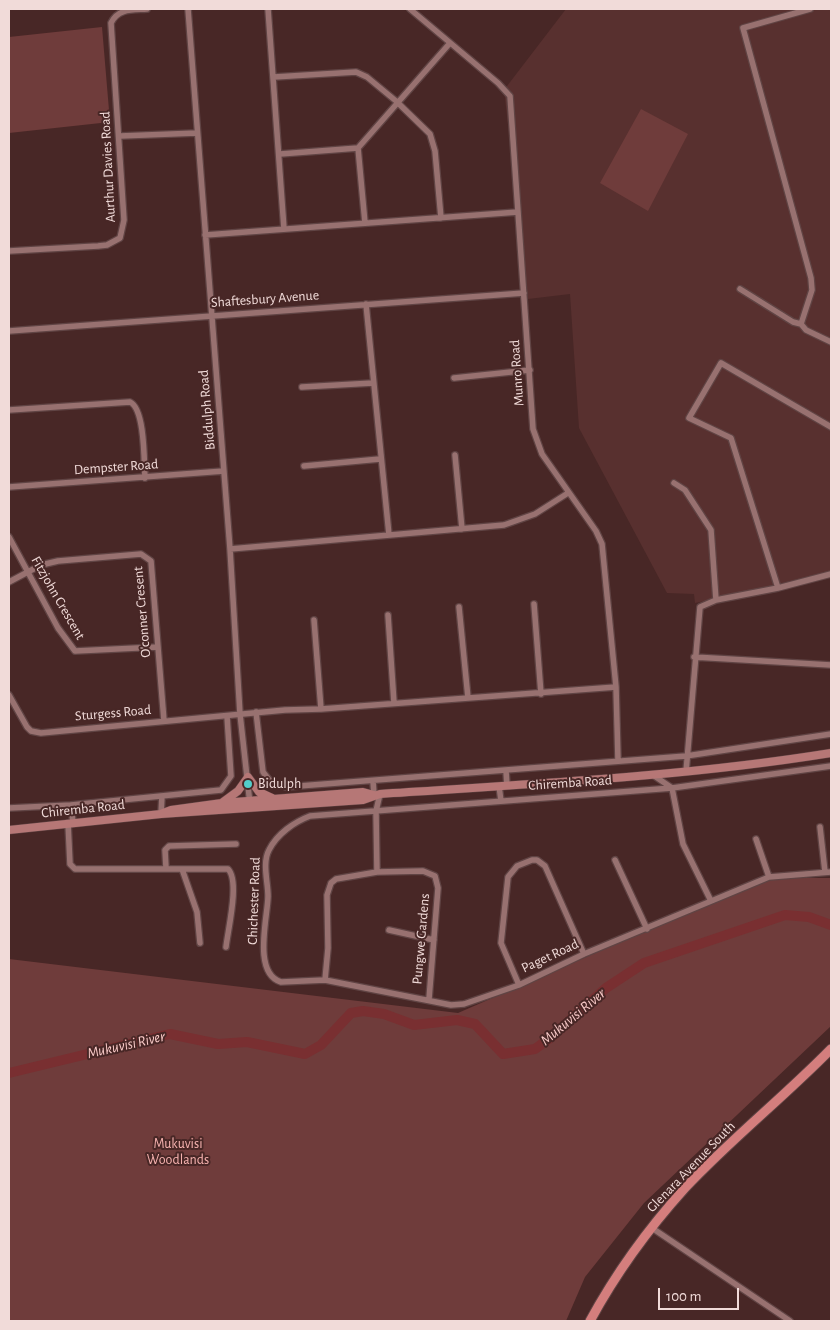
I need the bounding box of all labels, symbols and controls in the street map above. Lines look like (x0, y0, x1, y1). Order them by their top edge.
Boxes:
street label: Aurthur Davies Road (97, 111, 119, 223)
street label: Shaftesbury Avenue (210, 287, 320, 311)
street label: Munro Road (506, 339, 528, 407)
street label: Biddulph Road (195, 369, 219, 451)
street label: Dempster Road (73, 456, 159, 478)
street label: Fitzjohn Crescent (27, 553, 89, 643)
street label: O'conner Cresent (130, 566, 154, 658)
street label: Sturgess Road (74, 701, 152, 725)
street label: Chiremba Road (528, 772, 612, 794)
place label: Bidulph (258, 776, 301, 792)
marker: Bidulph (242, 778, 254, 790)
street label: Chiremba Road (40, 796, 126, 822)
street label: Chichester Road (244, 857, 264, 945)
street label: Pungwe Gardens (409, 893, 433, 985)
street label: Paget Road (519, 935, 581, 977)
water label: Mukuvisi River (537, 985, 609, 1049)
water label: Mukuvisi River (85, 1027, 167, 1063)
street label: Glenara Avenue South (643, 1118, 739, 1216)
park label: Mukuvisi Woodlands (147, 1136, 209, 1168)
scale bar (660, 1278, 741, 1310)
text: 100 m (666, 1289, 701, 1304)

